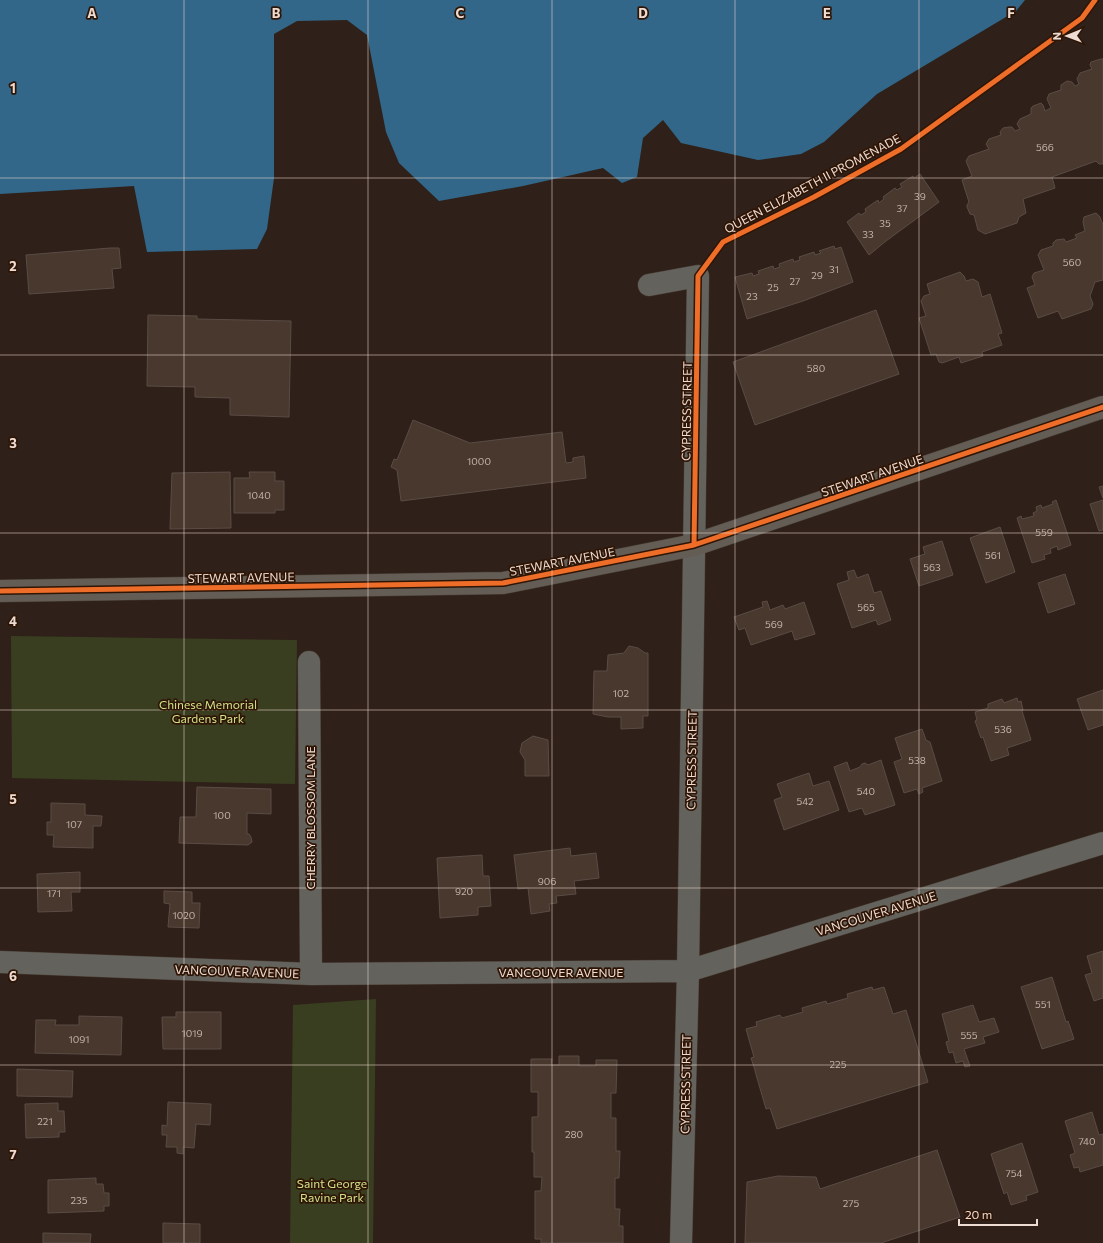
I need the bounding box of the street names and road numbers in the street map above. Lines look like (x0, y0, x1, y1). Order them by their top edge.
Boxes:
street label: QUEEN ELIZABETH II PROMENADE (721, 130, 903, 236)
street label: CYPRESS STREET (678, 361, 694, 461)
street label: STEWART AVENUE (819, 451, 925, 499)
street label: STEWART AVENUE (508, 544, 616, 578)
street label: STEWART AVENUE (187, 569, 295, 585)
street label: CYPRESS STREET (683, 710, 699, 810)
street label: CHERRY BLOSSOM LANE (303, 746, 317, 890)
street label: VANCOUVER AVENUE (814, 888, 938, 938)
street label: VANCOUVER AVENUE (174, 962, 300, 980)
street label: VANCOUVER AVENUE (499, 965, 623, 979)
street label: CYPRESS STREET (677, 1034, 693, 1134)

